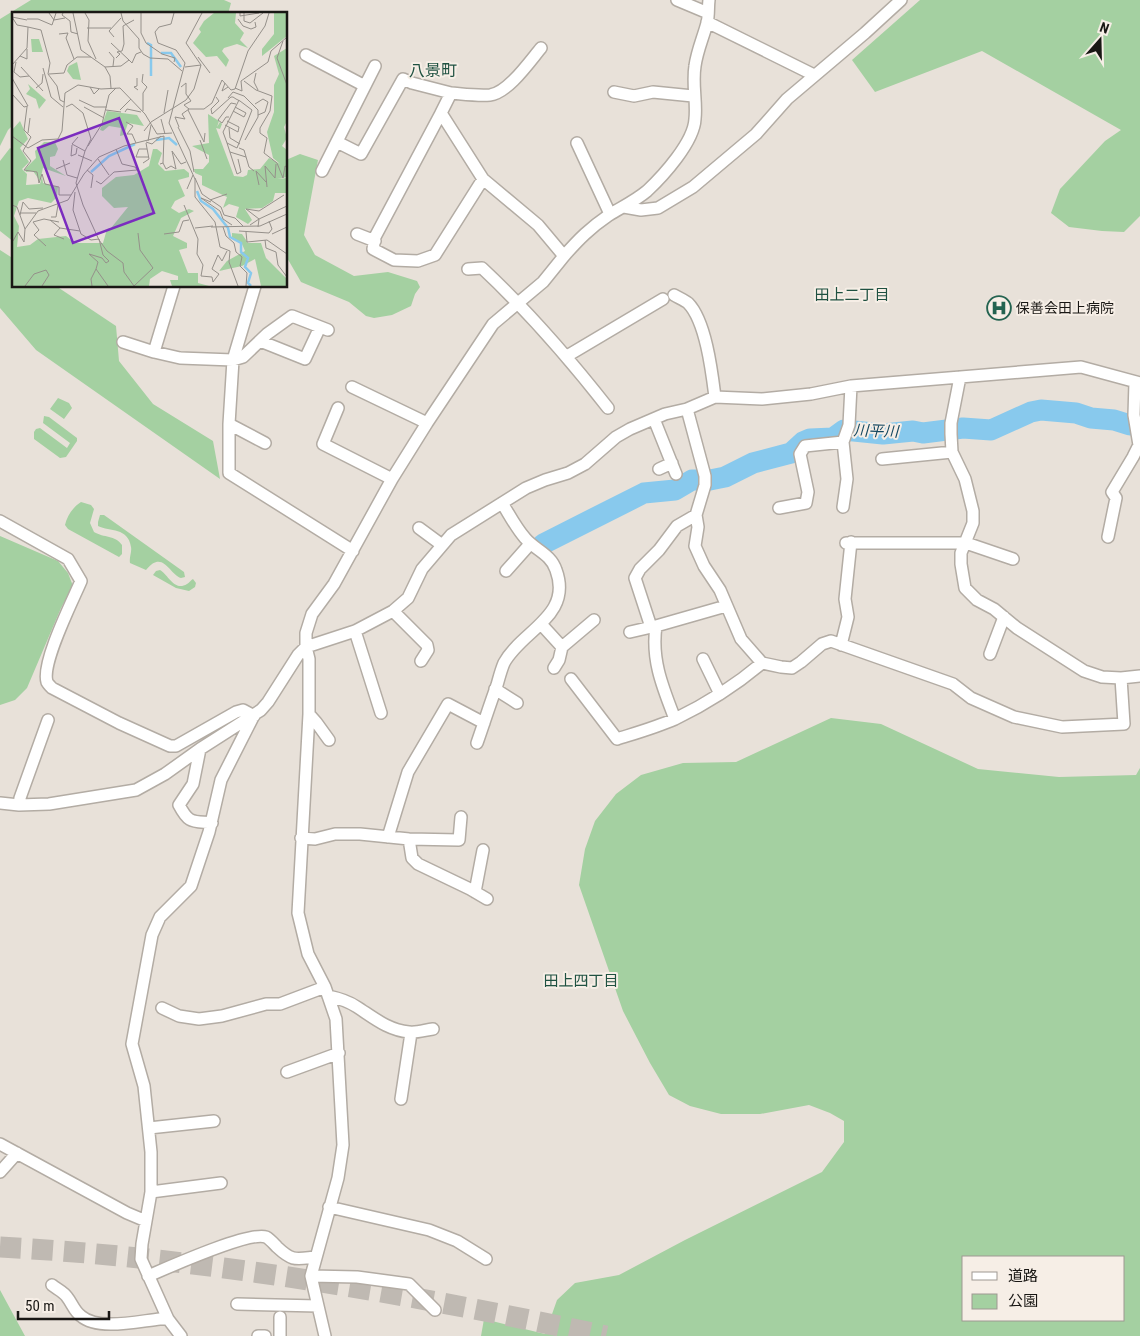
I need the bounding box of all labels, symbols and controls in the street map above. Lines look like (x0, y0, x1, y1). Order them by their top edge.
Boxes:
inset map (12, 12, 288, 288)
north arrow (1075, 15, 1125, 65)
text: N (1098, 19, 1111, 37)
district label: 八景町 (409, 61, 457, 80)
district label: 田上二丁目 (814, 286, 890, 304)
hospital icon: 保善会田上病院 (986, 295, 1012, 321)
place label: 保善会田上病院 (1016, 300, 1114, 316)
water label: 川平川 (853, 421, 901, 441)
district label: 田上四丁目 (543, 972, 619, 990)
legend (962, 1256, 1125, 1321)
text: 道路 (1008, 1267, 1038, 1285)
scale bar (18, 1288, 109, 1320)
text: 公園 (1008, 1292, 1038, 1310)
text: 50 m (25, 1297, 55, 1315)

